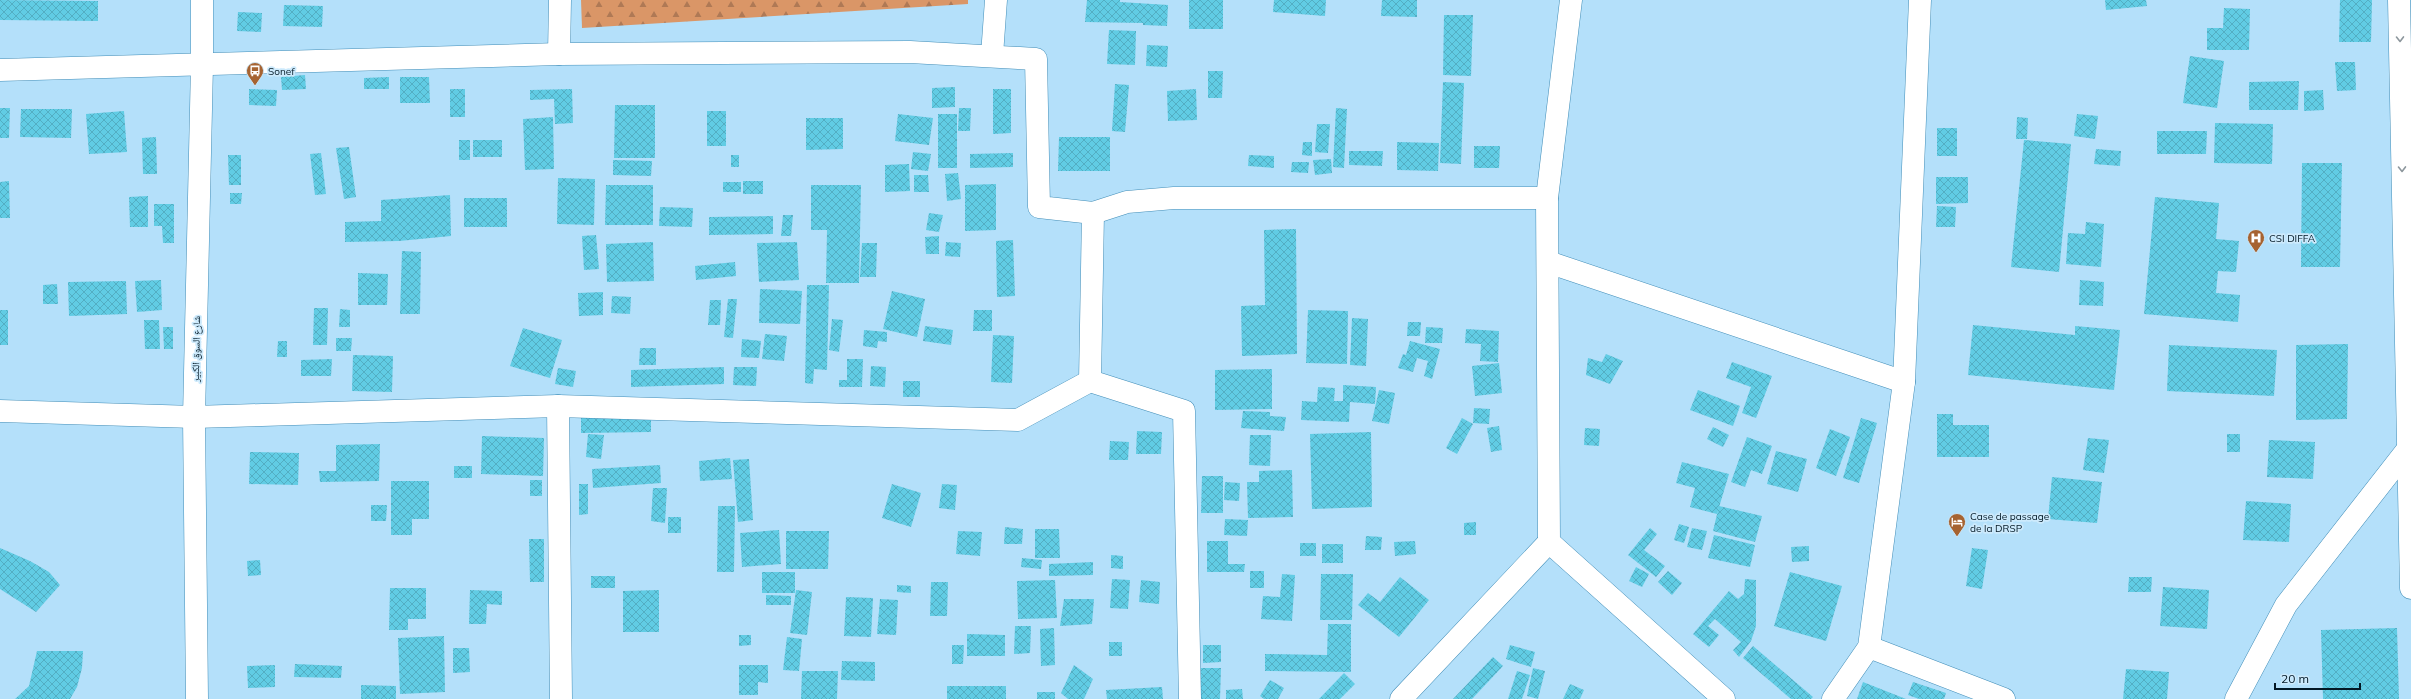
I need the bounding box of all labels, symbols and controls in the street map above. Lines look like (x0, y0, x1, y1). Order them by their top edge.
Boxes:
one-way arrow (2396, 36, 2404, 42)
bus stop icon: Sonef (245, 61, 265, 86)
place label: Sonef (268, 65, 295, 78)
one-way arrow (2398, 166, 2406, 172)
hospital icon: CSI DIFFA (2246, 228, 2266, 253)
place label: CSI DIFFA (2269, 232, 2316, 245)
street label: شارع السوق الكبير (189, 315, 203, 383)
place label: Case de passage de la DRSP (1970, 510, 2049, 535)
hotel icon: Case de passage de la DRSP (1947, 512, 1967, 537)
scale bar (2275, 665, 2360, 691)
text: 20 m (2281, 671, 2309, 686)

